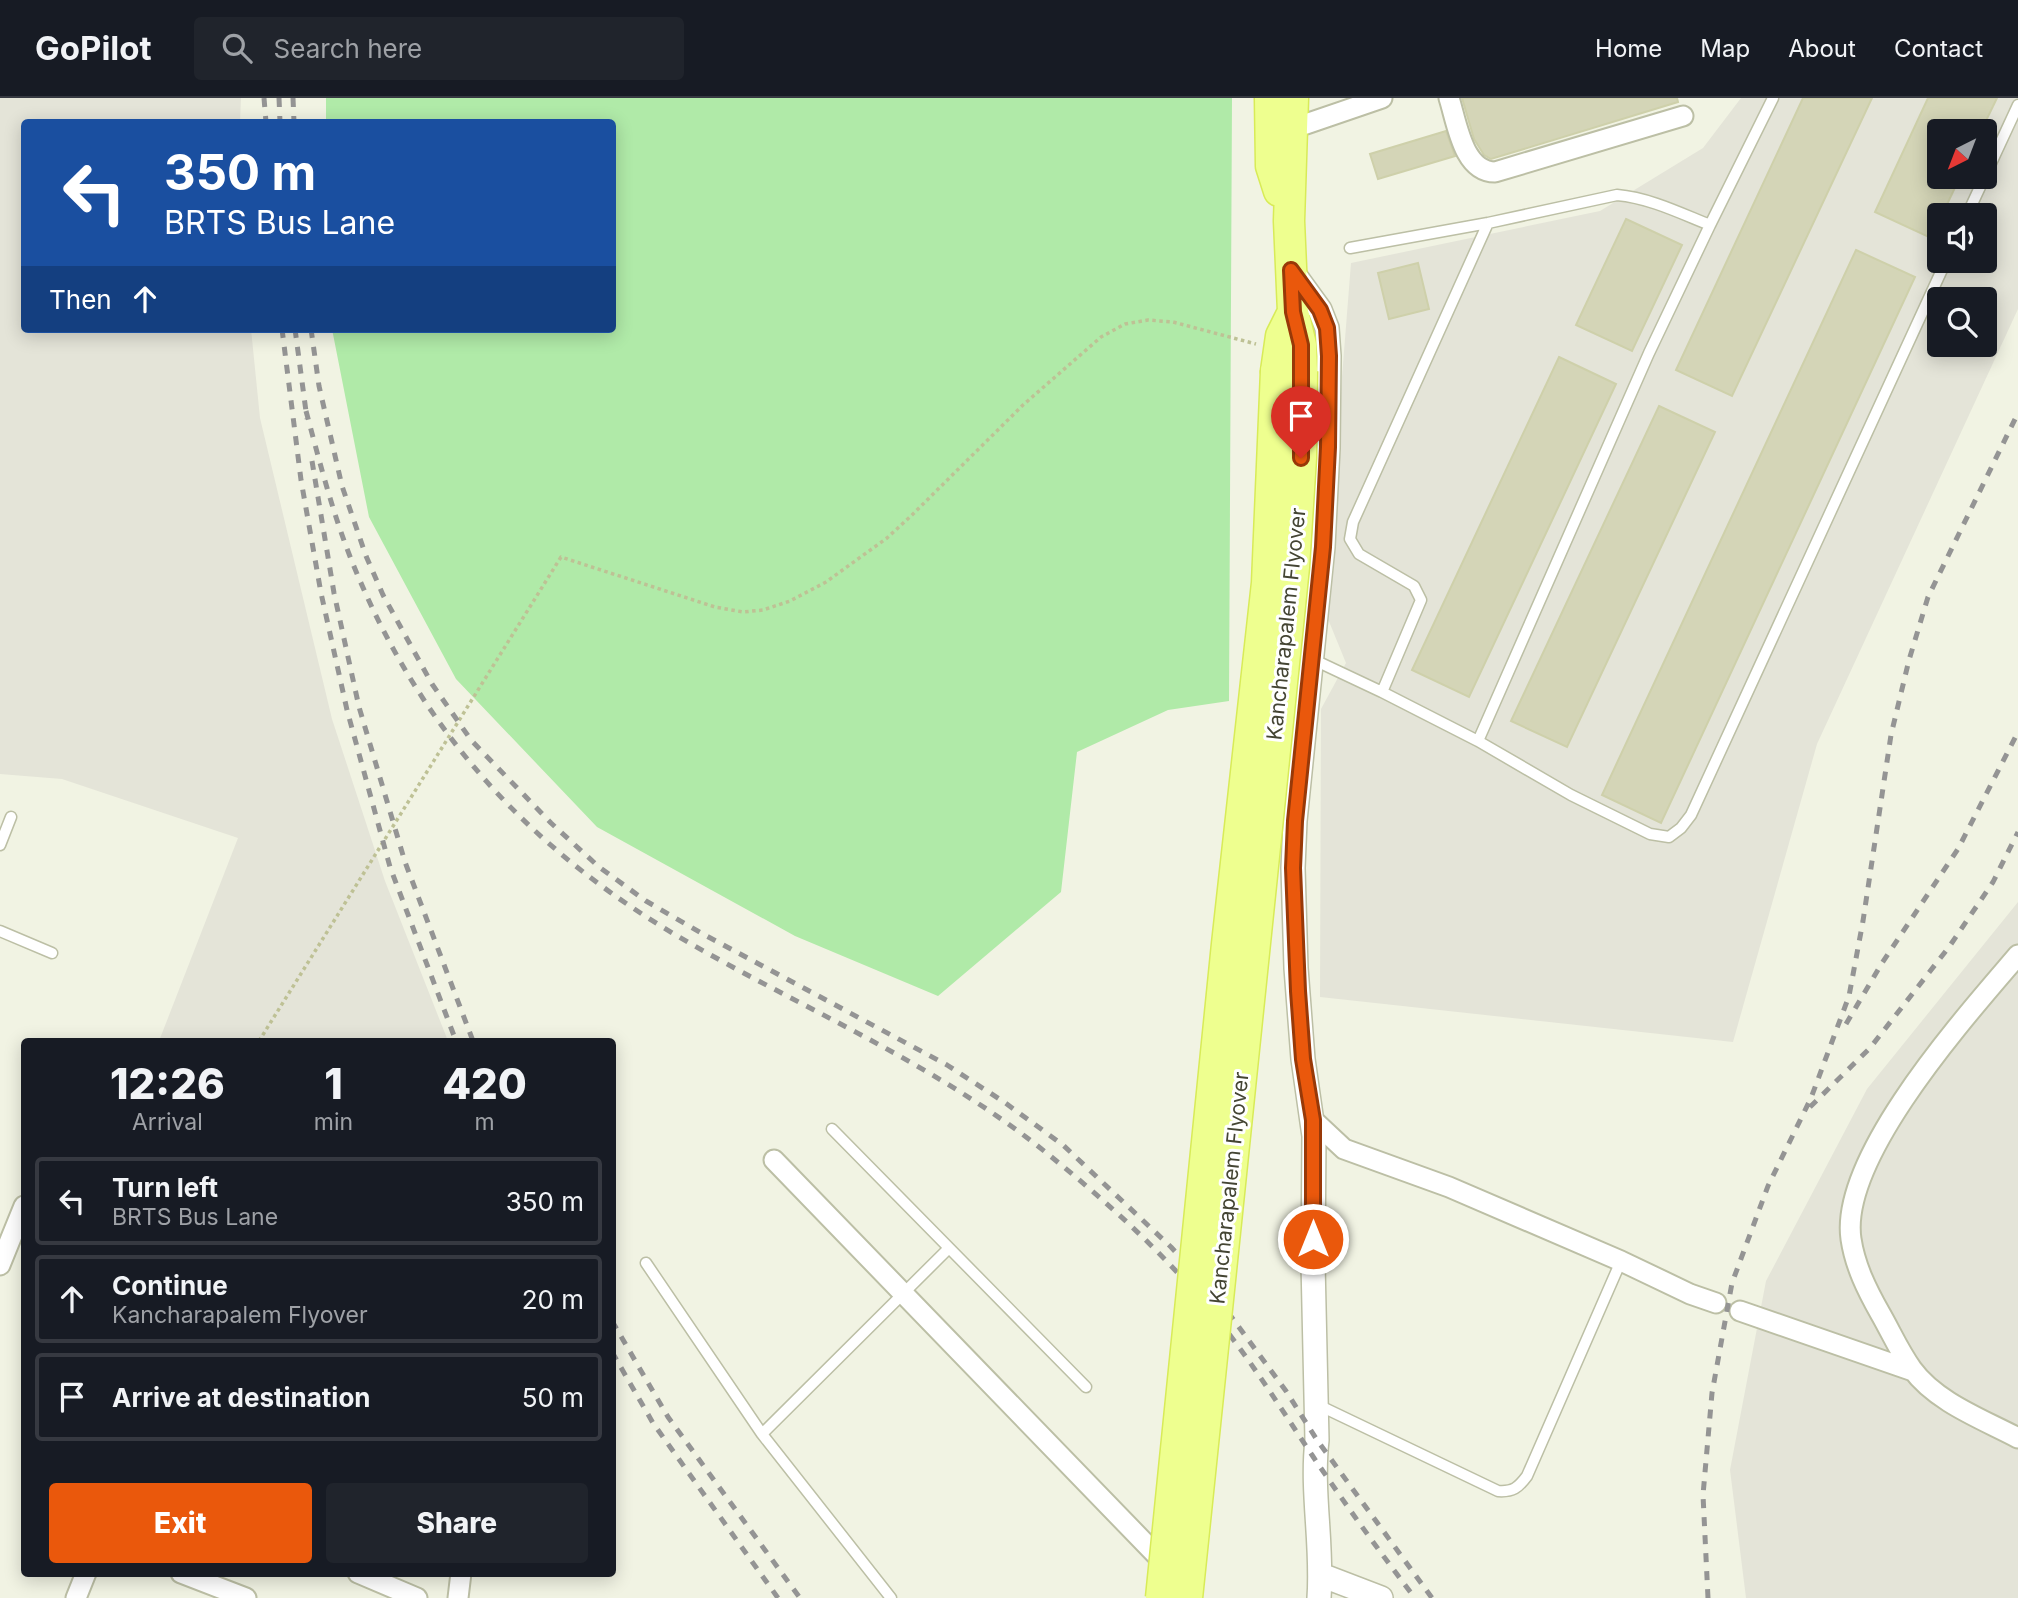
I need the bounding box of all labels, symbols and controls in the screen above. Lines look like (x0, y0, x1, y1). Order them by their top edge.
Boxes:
search box (194, 17, 684, 80)
text: GoPilot (35, 28, 152, 68)
icon: search (218, 29, 256, 67)
text: Search here (274, 33, 422, 64)
text: Home (1595, 34, 1662, 63)
text: Map (1700, 34, 1750, 63)
text: About (1788, 34, 1856, 63)
text: Contact (1894, 34, 1983, 63)
north arrow (1927, 119, 1997, 189)
map controls (1927, 119, 1997, 357)
text: 350 m (164, 143, 316, 202)
icon: left (49, 147, 140, 238)
text: BRTS Bus Lane (164, 203, 395, 242)
button: sound (1927, 203, 1997, 273)
icon: ahead (126, 280, 164, 318)
text: Then (49, 284, 112, 315)
button: search (1927, 287, 1997, 357)
pin (1271, 386, 1331, 458)
icon: arrive (1282, 397, 1320, 435)
street label: Kancharapalem Flyover (1261, 507, 1311, 741)
text: 12:26 (110, 1058, 225, 1109)
text: 1 (324, 1058, 343, 1109)
text: 420 (442, 1058, 527, 1109)
street label: Kancharapalem Flyover (1204, 1071, 1254, 1305)
text: Arrival (132, 1108, 203, 1136)
text: min (314, 1108, 353, 1136)
text: m (474, 1108, 495, 1136)
text: Turn left (112, 1172, 218, 1203)
icon: left (53, 1182, 91, 1220)
text: 350 m (506, 1186, 584, 1217)
position arrow (1276, 1202, 1350, 1276)
text: BRTS Bus Lane (112, 1203, 278, 1231)
text: Continue (112, 1270, 228, 1301)
icon: ahead (53, 1280, 91, 1318)
text: 20 m (522, 1284, 584, 1315)
text: Kancharapalem Flyover (112, 1301, 368, 1329)
icon: arrive (53, 1378, 91, 1416)
text: Arrive at destination (112, 1382, 371, 1413)
text: 50 m (522, 1382, 584, 1413)
button: Exit (49, 1483, 312, 1563)
button: Share (326, 1483, 588, 1563)

